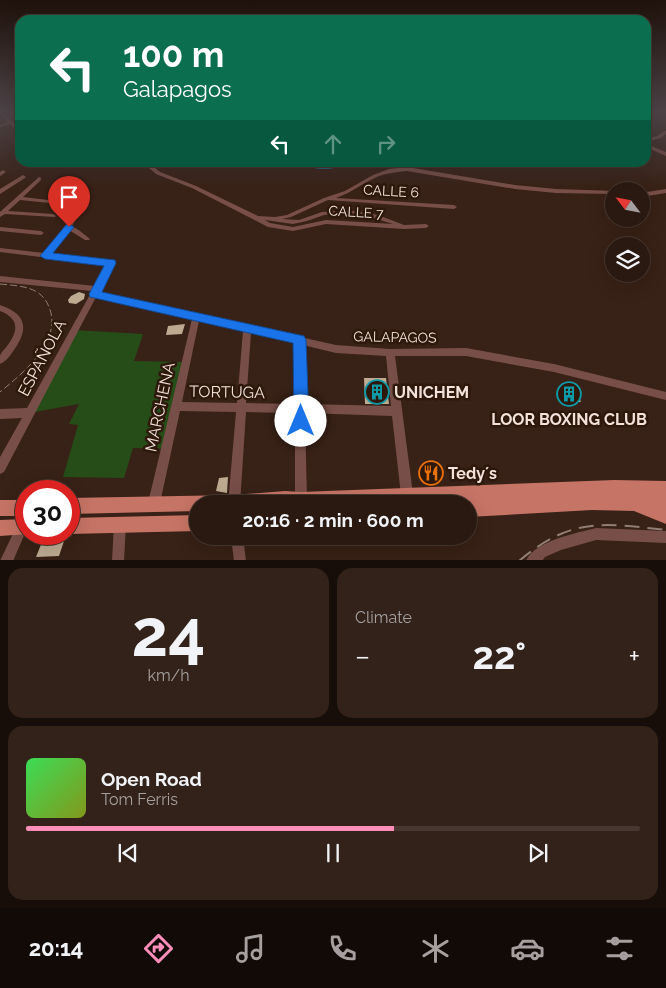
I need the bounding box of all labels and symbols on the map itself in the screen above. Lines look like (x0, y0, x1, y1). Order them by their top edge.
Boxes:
pin (48, 176, 90, 227)
street label: CALLE 6 (363, 182, 419, 200)
north arrow (605, 182, 650, 228)
street label: CALLE 7 (328, 203, 384, 221)
street label: ESPAÑOLA (13, 316, 70, 399)
street label: GALAPAGOS (353, 328, 437, 346)
street label: MARCHENA (141, 360, 179, 453)
building icon: UNICHEM (364, 379, 390, 405)
building icon: LOOR BOXING CLUB (556, 381, 582, 407)
street label: TORTUGA (189, 382, 265, 402)
place label: UNICHEM (394, 383, 469, 402)
position arrow (274, 394, 326, 446)
place label: LOOR BOXING CLUB (491, 410, 647, 429)
restaurant icon: Tedy´s (418, 460, 444, 486)
place label: Tedy´s (448, 464, 497, 483)
speed limit sign: 30 (15, 480, 80, 545)

